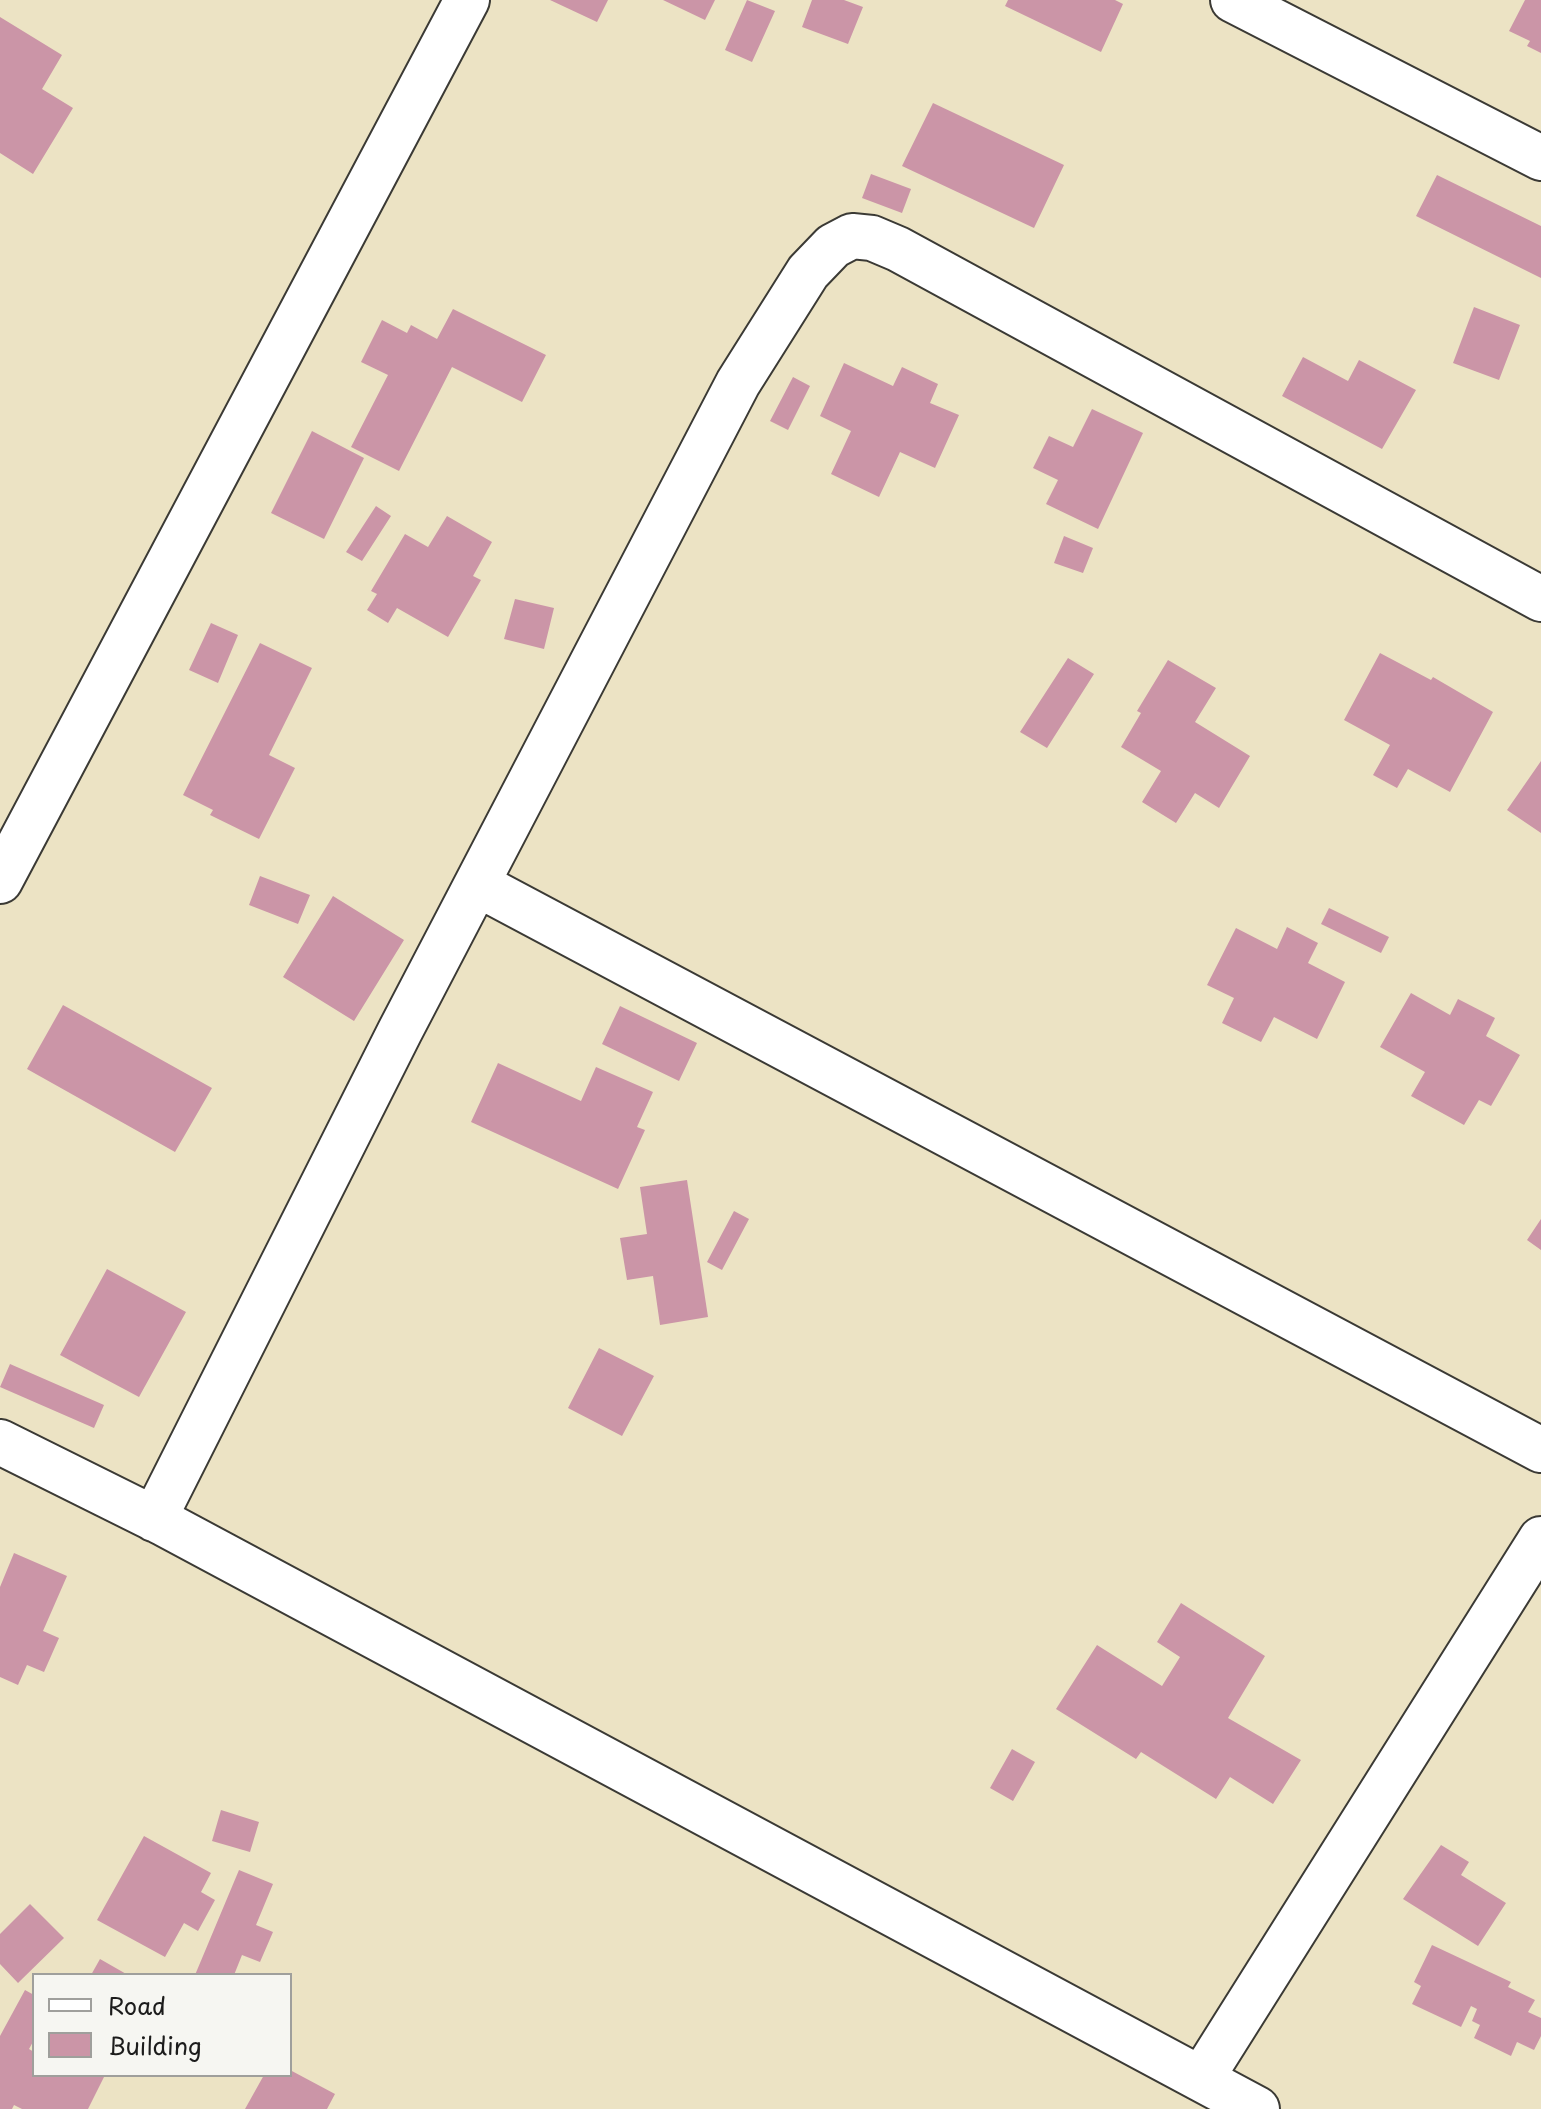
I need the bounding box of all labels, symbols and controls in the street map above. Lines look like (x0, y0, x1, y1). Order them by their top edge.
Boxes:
legend (32, 1973, 292, 2077)
text: Road (108, 1987, 166, 2023)
text: Building (108, 2027, 202, 2063)

